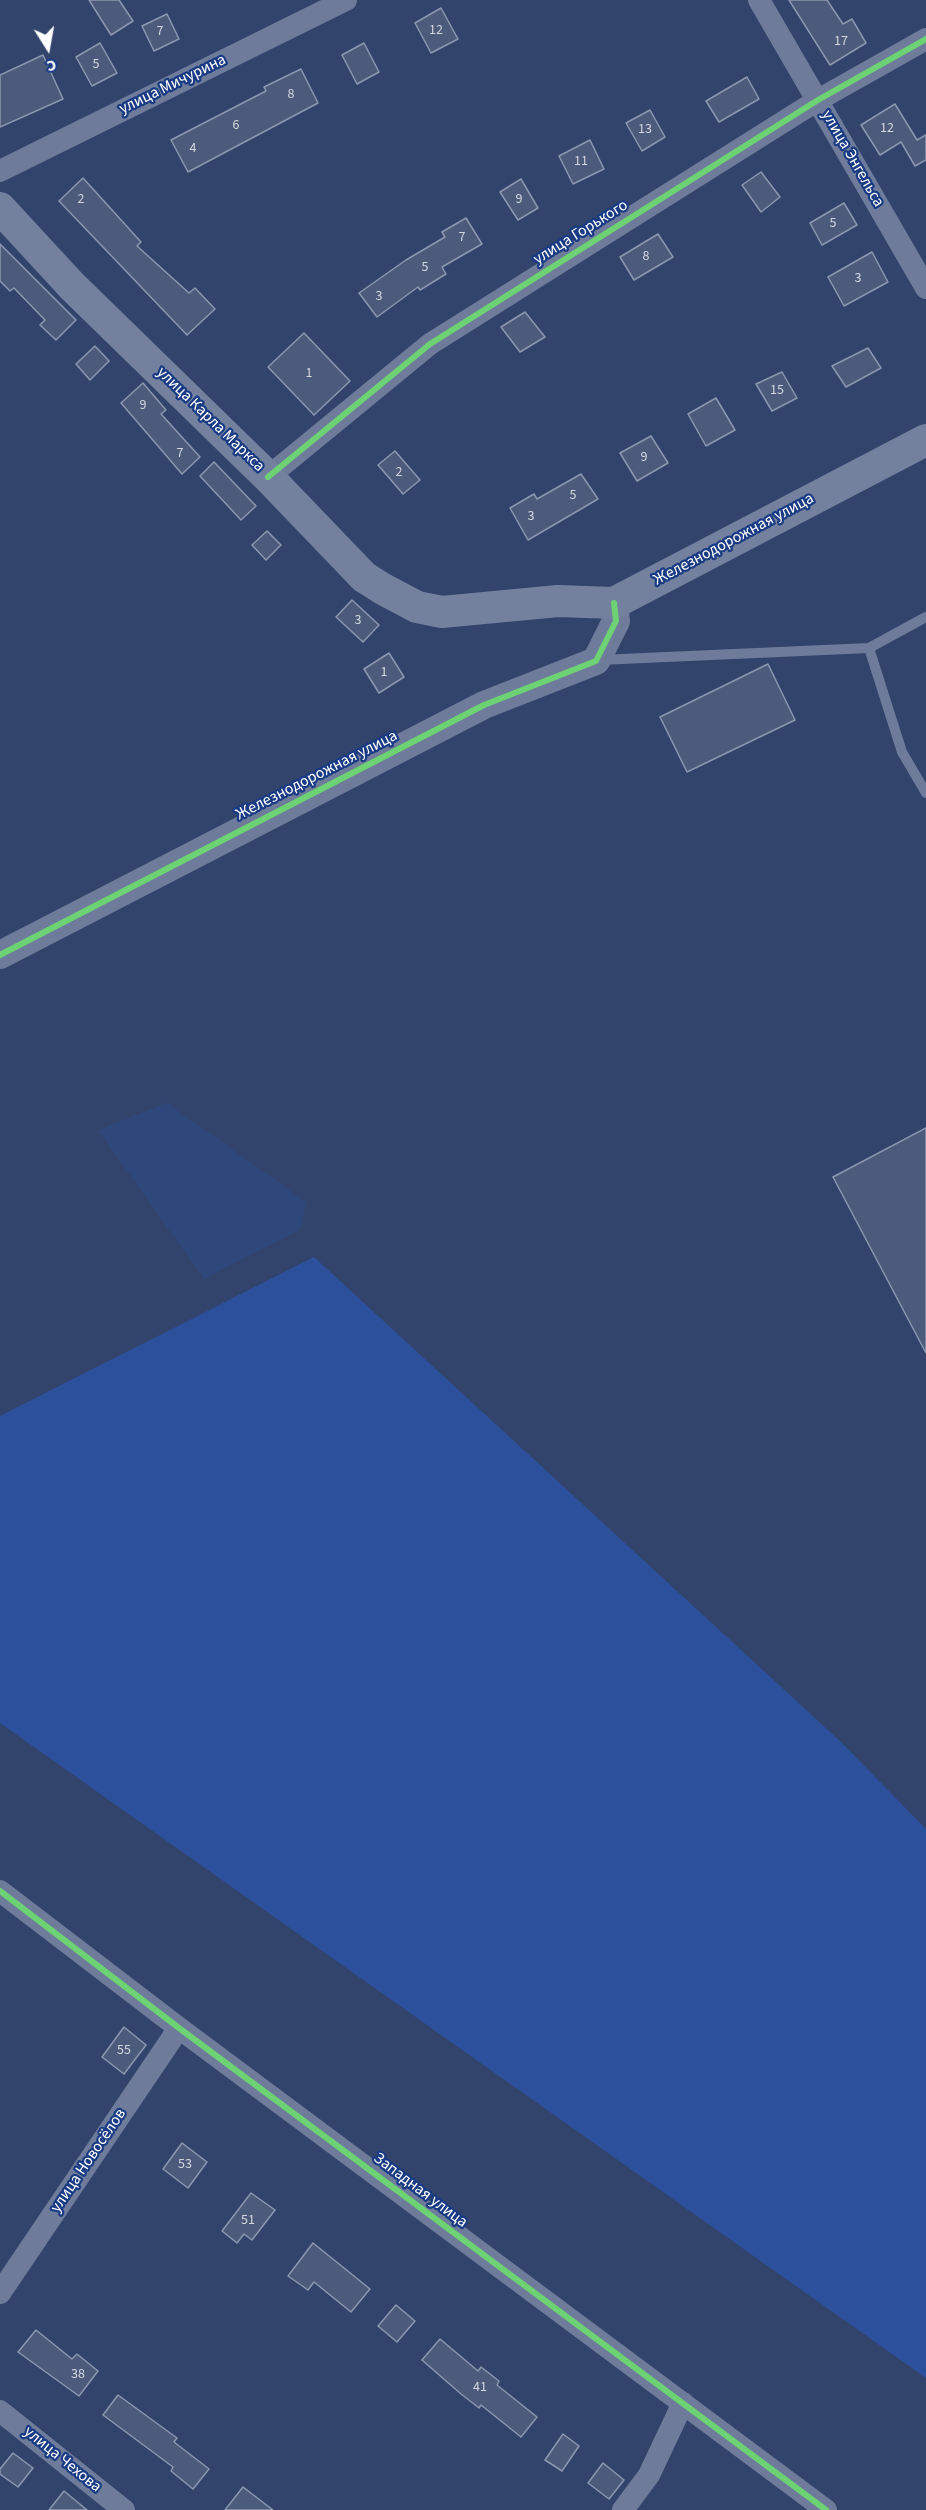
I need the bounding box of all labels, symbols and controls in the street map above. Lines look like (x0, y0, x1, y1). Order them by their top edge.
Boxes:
north arrow (18, 18, 78, 78)
house number: 12 (429, 23, 443, 39)
house number: 7 (157, 24, 163, 40)
house number: 17 (834, 34, 848, 50)
street label: улица Мичурина (116, 51, 230, 119)
text: С (45, 54, 58, 77)
house number: 5 (93, 57, 99, 73)
house number: 8 (288, 87, 294, 103)
street label: улица Энгельса (817, 107, 887, 211)
house number: 6 (233, 118, 239, 134)
house number: 12 (880, 121, 894, 137)
house number: 13 (638, 122, 652, 138)
house number: 4 (190, 141, 196, 157)
house number: 11 (574, 154, 588, 170)
house number: 2 (78, 192, 84, 208)
house number: 9 (516, 192, 522, 208)
street label: улица Горького (530, 196, 632, 270)
house number: 5 (830, 216, 836, 232)
house number: 7 (459, 230, 465, 246)
house number: 8 (643, 249, 649, 265)
house number: 5 (422, 260, 428, 276)
house number: 3 (855, 271, 861, 287)
house number: 3 (376, 289, 382, 305)
street label: улица Карла Маркса (152, 364, 268, 476)
house number: 1 (306, 366, 312, 382)
house number: 15 (770, 383, 784, 399)
house number: 9 (140, 398, 146, 414)
house number: 7 (177, 446, 183, 462)
house number: 9 (641, 450, 647, 466)
house number: 2 (396, 465, 402, 481)
house number: 5 (570, 488, 576, 504)
street label: Железнодорожная улица (651, 490, 817, 590)
house number: 3 (528, 509, 534, 525)
house number: 3 (355, 613, 361, 629)
house number: 1 (381, 665, 387, 681)
street label: Железнодорожная улица (233, 727, 401, 825)
house number: 55 (117, 2043, 131, 2059)
street label: улица Новосёлов (47, 2105, 131, 2217)
street label: Западная улица (369, 2149, 471, 2233)
house number: 53 (178, 2157, 192, 2173)
house number: 51 (241, 2213, 255, 2229)
house number: 38 (71, 2367, 85, 2383)
house number: 41 (473, 2380, 487, 2396)
street label: улица Чехова (19, 2423, 105, 2497)

